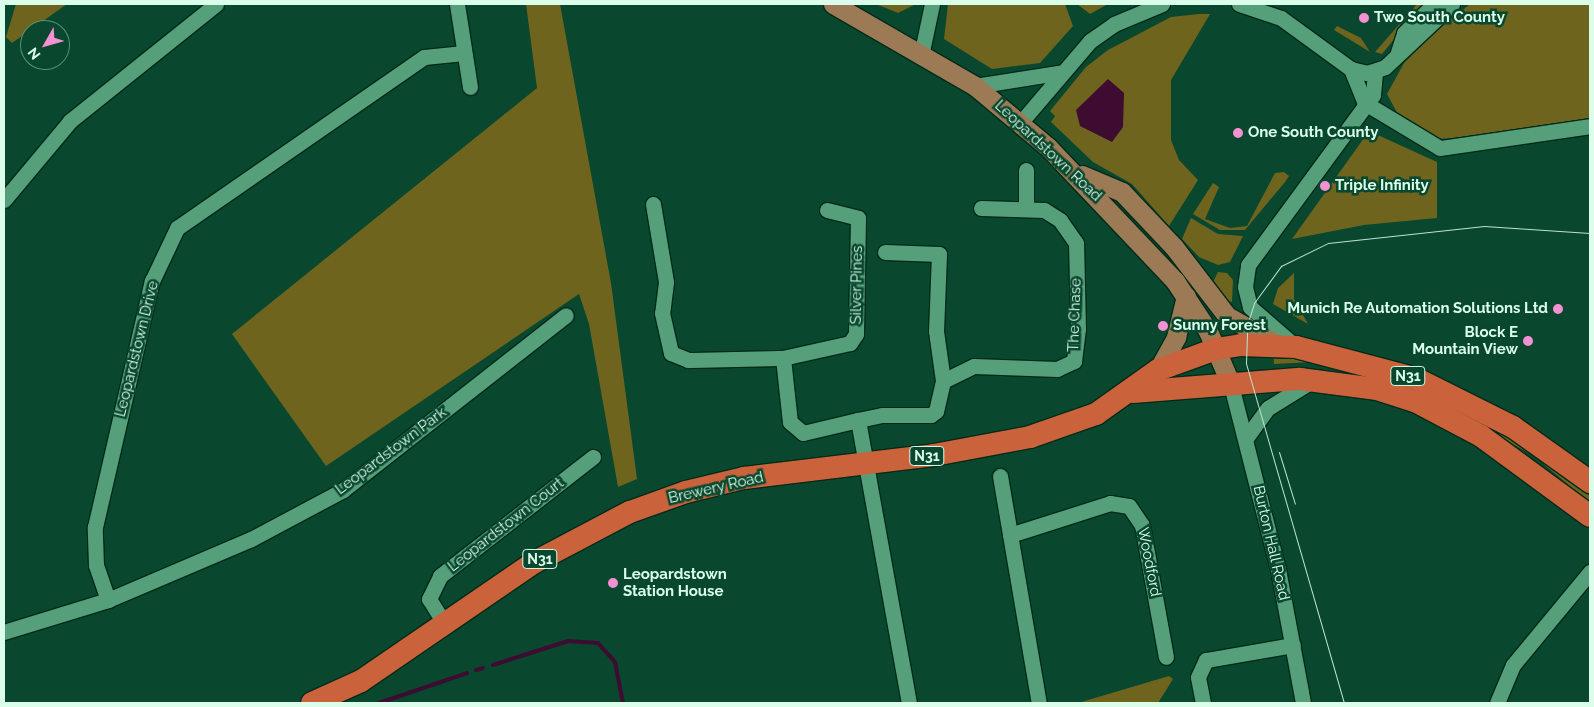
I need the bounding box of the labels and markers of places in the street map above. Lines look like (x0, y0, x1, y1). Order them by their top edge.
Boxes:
place label: Two South County (1374, 9, 1505, 27)
marker: Two South County (1358, 12, 1370, 24)
place label: One South County (1248, 124, 1378, 142)
marker: One South County (1232, 127, 1244, 139)
place label: Triple Infinity (1335, 177, 1429, 195)
marker: Triple Infinity (1319, 180, 1331, 192)
place label: Munich Re Automation Solutions Ltd (1287, 300, 1548, 318)
marker: Munich Re Automation Solutions Ltd (1552, 303, 1564, 315)
place label: Sunny Forest (1173, 317, 1266, 335)
marker: Sunny Forest (1157, 320, 1169, 332)
place label: Block E Mountain View (1412, 323, 1518, 358)
marker: Block E Mountain View (1522, 335, 1534, 347)
place label: Leopardstown Station House (623, 565, 727, 600)
marker: Leopardstown Station House (607, 577, 619, 589)

